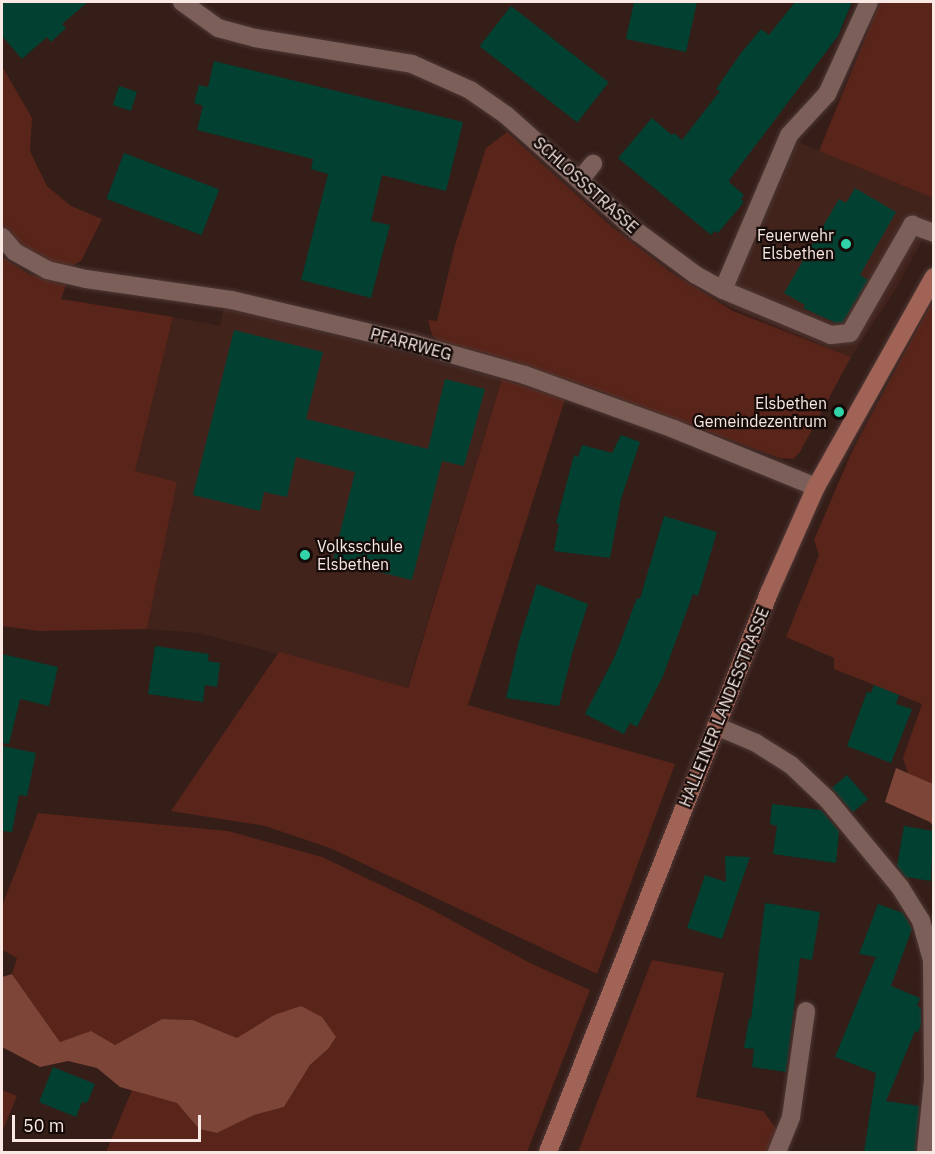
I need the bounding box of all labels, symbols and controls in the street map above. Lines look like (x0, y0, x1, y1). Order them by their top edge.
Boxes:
street label: SCHLOSSSTRASSE (530, 133, 642, 237)
place label: Feuerwehr Elsbethen (757, 225, 834, 263)
marker: Feuerwehr Elsbethen (839, 237, 853, 251)
street label: PFARRWEG (368, 324, 454, 364)
place label: Elsbethen Gemeindezentrum (694, 393, 827, 431)
marker: Elsbethen Gemeindezentrum (832, 405, 846, 419)
place label: Volksschule Elsbethen (317, 536, 403, 574)
marker: Volksschule Elsbethen (298, 548, 312, 562)
street label: HALLEINER LANDESSTRASSE (675, 604, 773, 810)
scale bar (15, 1103, 204, 1141)
text: 50 m (23, 1114, 65, 1137)

